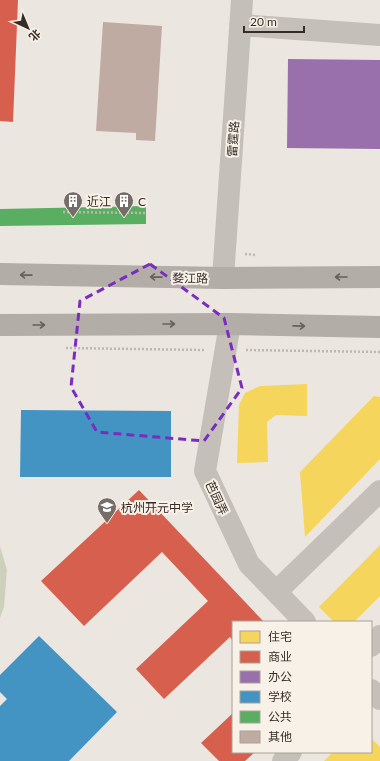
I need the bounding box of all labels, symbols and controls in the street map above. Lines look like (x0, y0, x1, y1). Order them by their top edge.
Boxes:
north arrow (8, 8, 48, 48)
scale bar (244, 8, 304, 34)
text: 20 m (250, 14, 277, 29)
text: 北 (27, 27, 44, 44)
street label: 雷霆路 (224, 121, 242, 157)
building icon: 近江 (62, 190, 84, 218)
building icon: C (113, 190, 135, 218)
place label: 近江 (87, 194, 111, 209)
place label: C (138, 194, 146, 209)
street label: 婺江路 (172, 270, 208, 286)
one-way arrow (20, 271, 33, 279)
one-way arrow (150, 273, 163, 281)
one-way arrow (335, 273, 348, 281)
one-way arrow (162, 320, 175, 328)
one-way arrow (32, 321, 45, 329)
one-way arrow (292, 322, 305, 329)
street label: 芭园弄 (203, 479, 231, 517)
school or university icon: 杭州开元中学 (96, 496, 118, 524)
place label: 杭州开元中学 (121, 500, 193, 515)
legend (232, 621, 372, 753)
text: 住宅 (268, 629, 292, 644)
text: 商业 (268, 649, 292, 664)
text: 办公 (268, 669, 292, 684)
text: 学校 (268, 689, 292, 704)
text: 公共 (268, 709, 292, 724)
text: 其他 (268, 729, 292, 744)

